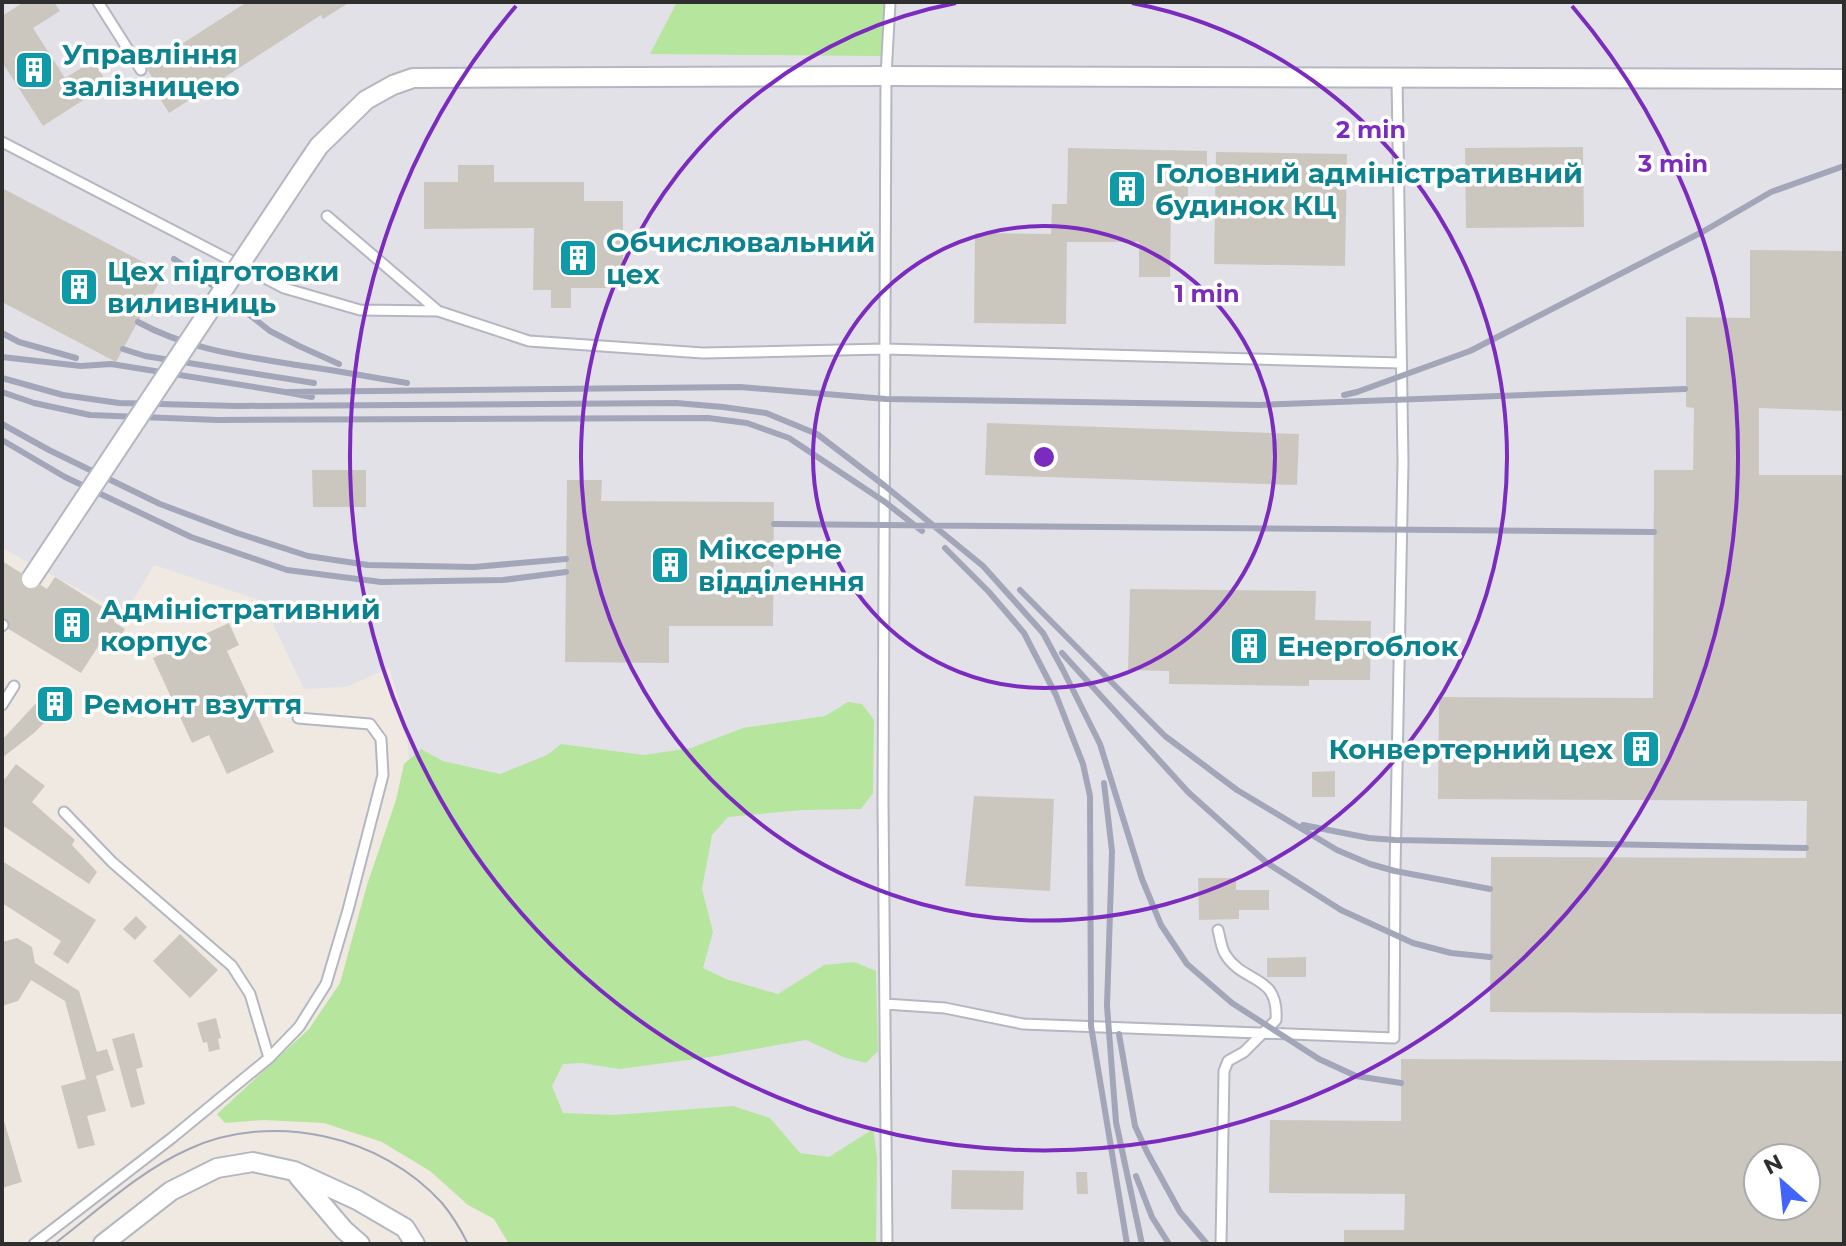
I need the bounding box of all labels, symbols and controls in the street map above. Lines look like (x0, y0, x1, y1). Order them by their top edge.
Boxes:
place label: Управління залізницею (62, 37, 240, 103)
building icon: Управління залізницею (13, 49, 55, 91)
text: 2 min (1336, 115, 1406, 144)
text: 3 min (1637, 149, 1708, 178)
place label: Головний адміністративний будинок КЦ (1155, 156, 1583, 222)
building icon: Головний адміністративний будинок КЦ (1106, 168, 1148, 210)
place label: Обчислювальний цех (606, 225, 875, 291)
building icon: Обчислювальний цех (557, 237, 599, 279)
place label: Цех підготовки виливниць (107, 254, 339, 320)
building icon: Цех підготовки виливниць (58, 266, 100, 308)
text: 1 min (1174, 279, 1240, 308)
centre of rings (1030, 443, 1058, 471)
place label: Міксерне відділення (698, 532, 865, 598)
building icon: Міксерне відділення (649, 544, 691, 586)
place label: Адміністративний корпус (100, 592, 381, 658)
building icon: Адміністративний корпус (51, 604, 93, 646)
building icon: Енергоблок (1228, 625, 1270, 667)
place label: Енергоблок (1277, 629, 1458, 663)
building icon: Ремонт взуття (34, 683, 76, 725)
place label: Ремонт взуття (83, 687, 302, 721)
building icon: Конвертерний цех (1620, 728, 1662, 770)
place label: Конвертерний цех (1328, 732, 1613, 766)
north arrow (1742, 1142, 1822, 1222)
text: N (1759, 1149, 1787, 1181)

